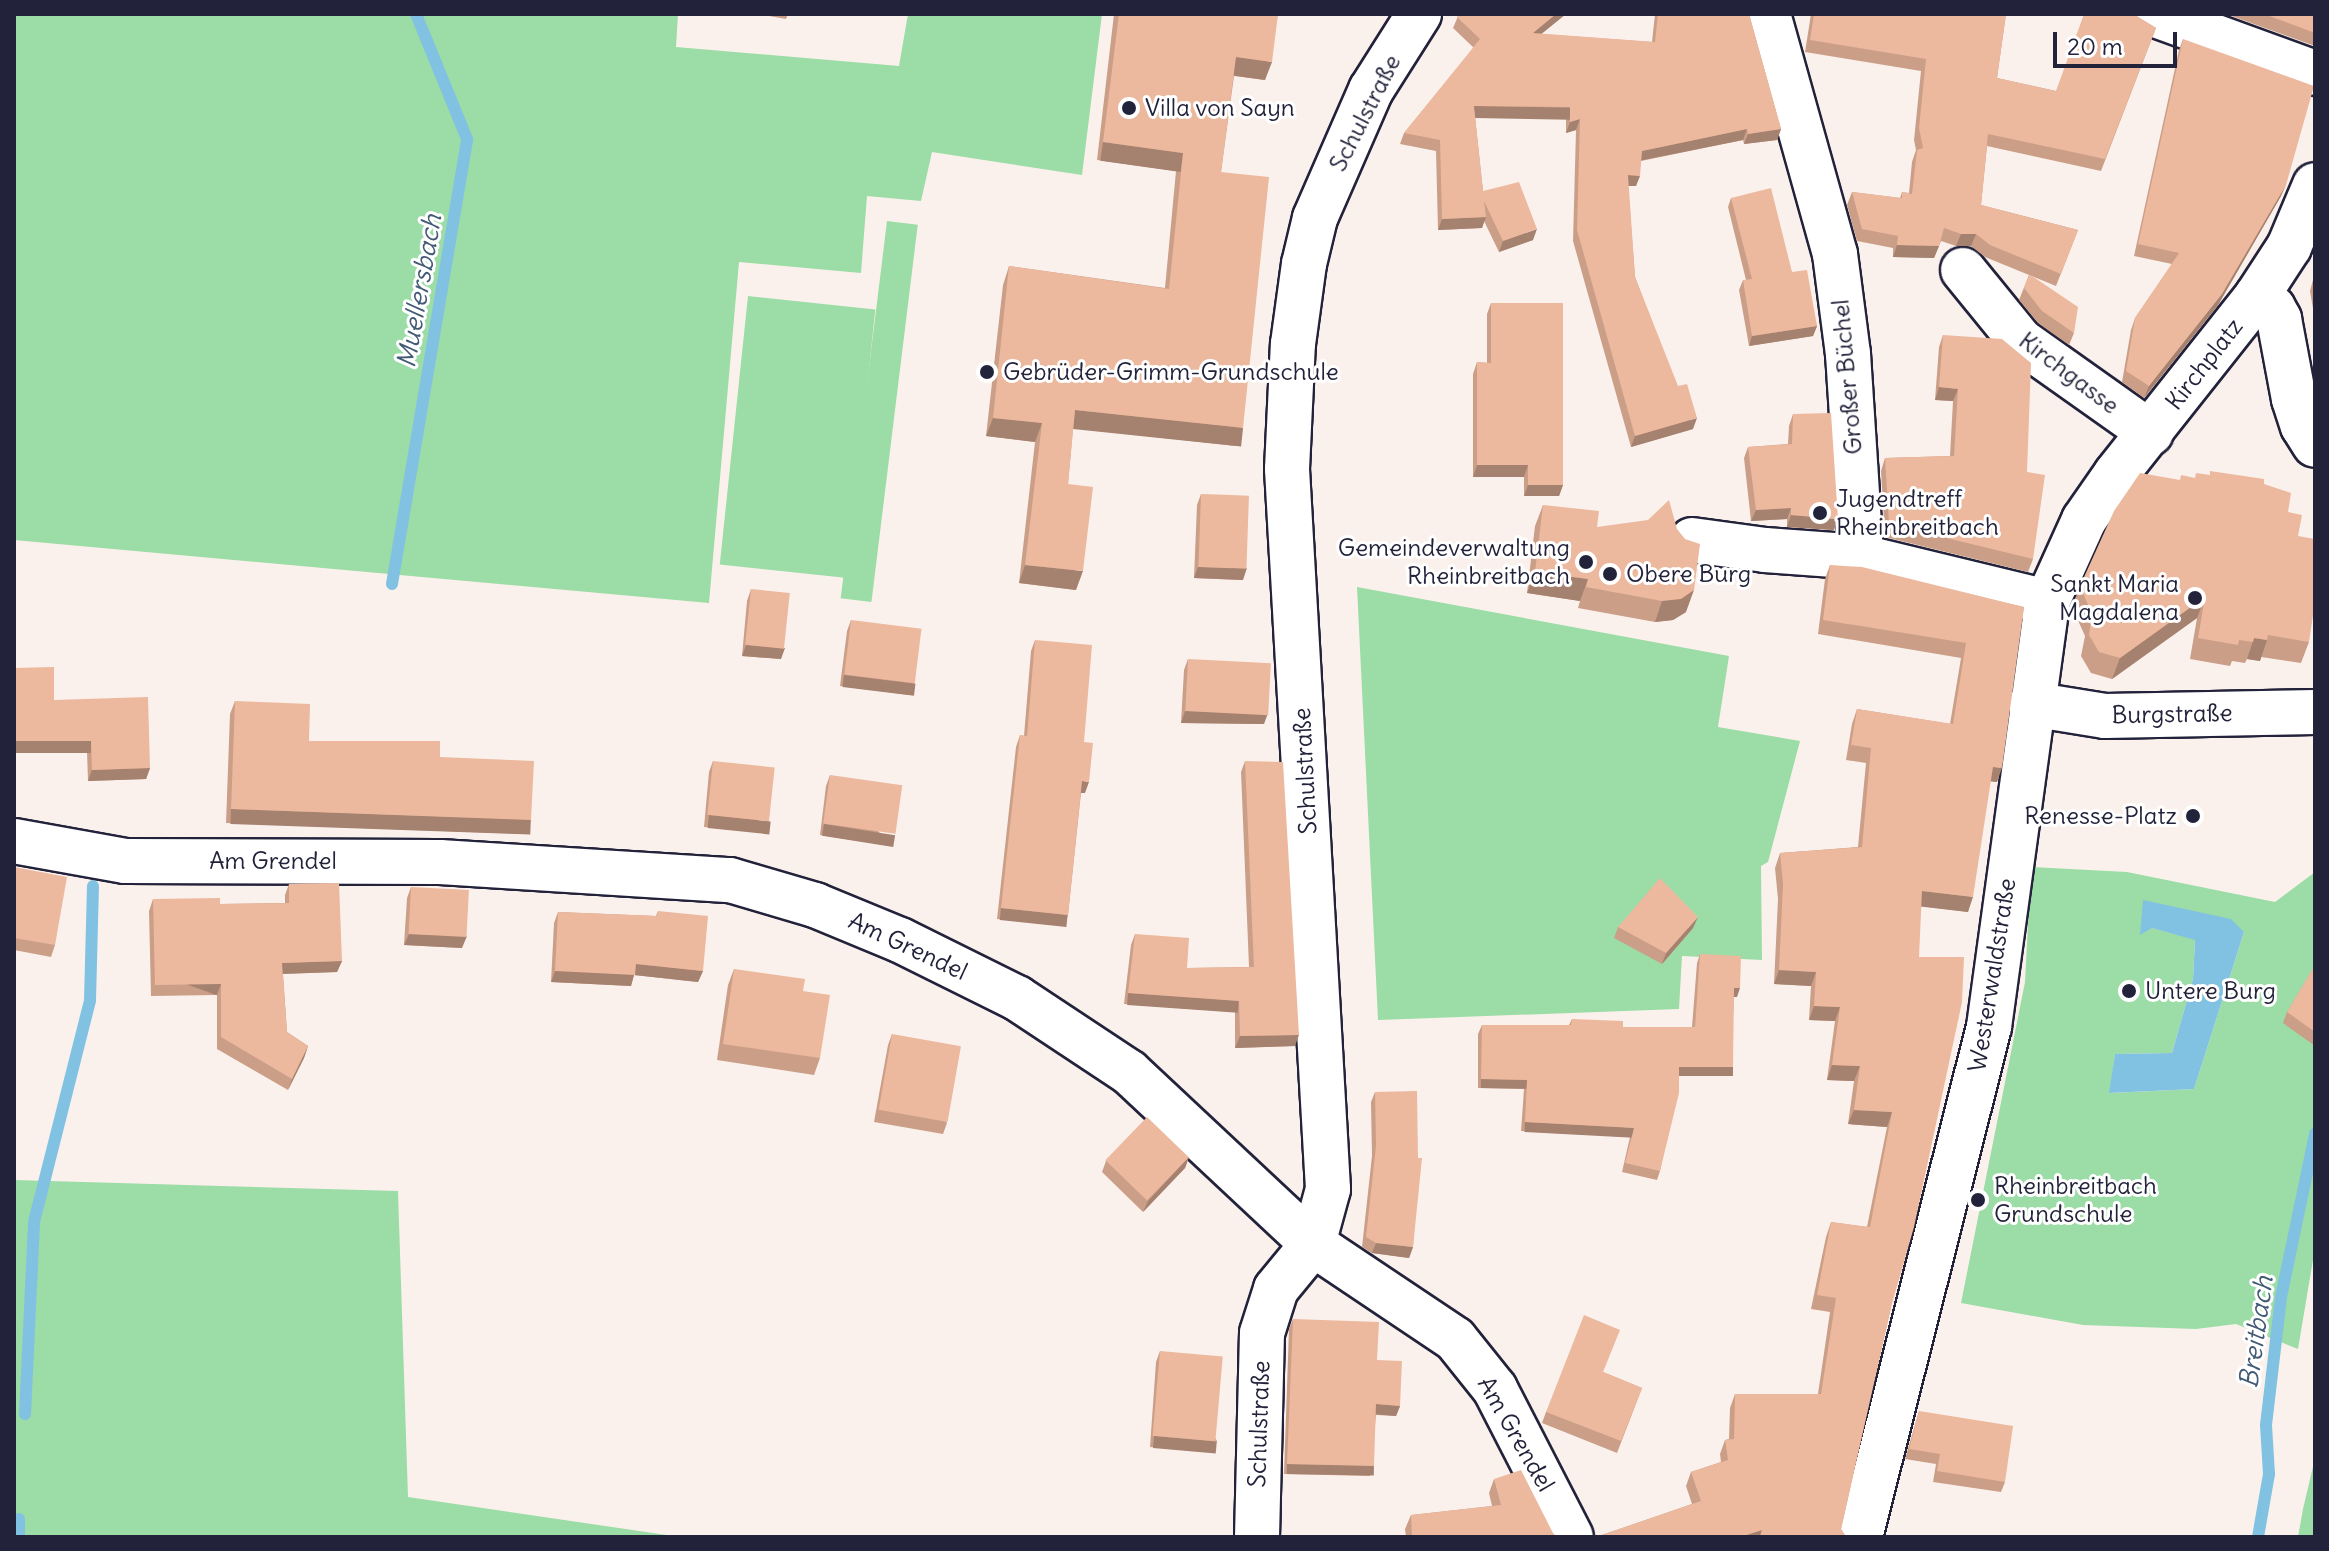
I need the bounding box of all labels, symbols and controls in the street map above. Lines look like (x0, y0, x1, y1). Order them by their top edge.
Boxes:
scale bar (2057, 16, 2181, 66)
text: 20 m (2067, 31, 2123, 61)
street label: Schulstraße (1323, 50, 1407, 176)
place label: Villa von Sayn (1145, 94, 1295, 122)
marker: Villa von Sayn (1120, 99, 1138, 117)
water label: Muellersbach (390, 212, 448, 370)
street label: Großer Büchel (1826, 298, 1868, 456)
street label: Kirchplatz (2159, 313, 2249, 415)
street label: Kirchgasse (2013, 326, 2125, 420)
place label: Gebrüder-Grimm-Grundschule (1003, 358, 1339, 386)
marker: Gebrüder-Grimm-Grundschule (978, 363, 996, 381)
place label: Jugendtreff Rheinbreitbach (1836, 485, 1999, 541)
marker: Jugendtreff Rheinbreitbach (1811, 504, 1829, 522)
place label: Gemeindeverwaltung Rheinbreitbach (1338, 534, 1570, 590)
marker: Gemeindeverwaltung Rheinbreitbach (1577, 553, 1595, 571)
place label: Obere Burg (1626, 560, 1751, 588)
marker: Obere Burg (1601, 565, 1619, 583)
place label: Sankt Maria Magdalena (2050, 570, 2179, 626)
marker: Sankt Maria Magdalena (2186, 589, 2204, 607)
street label: Burgstraße (2111, 699, 2233, 729)
street label: Schulstraße (1287, 707, 1323, 835)
place label: Renesse-Platz (2024, 802, 2177, 830)
marker: Renesse-Platz (2184, 807, 2202, 825)
street label: Am Grendel (209, 847, 337, 875)
street label: Westerwaldstraße (1962, 876, 2022, 1074)
street label: Am Grendel (844, 906, 972, 986)
place label: Untere Burg (2145, 977, 2276, 1005)
marker: Untere Burg (2120, 982, 2138, 1000)
place label: Rheinbreitbach Grundschule (1994, 1172, 2157, 1228)
marker: Rheinbreitbach Grundschule (1969, 1191, 1987, 1209)
water label: Breitbach (2233, 1274, 2279, 1390)
street label: Schulstraße (1242, 1360, 1276, 1488)
street label: Am Grendel (1472, 1372, 1560, 1496)

